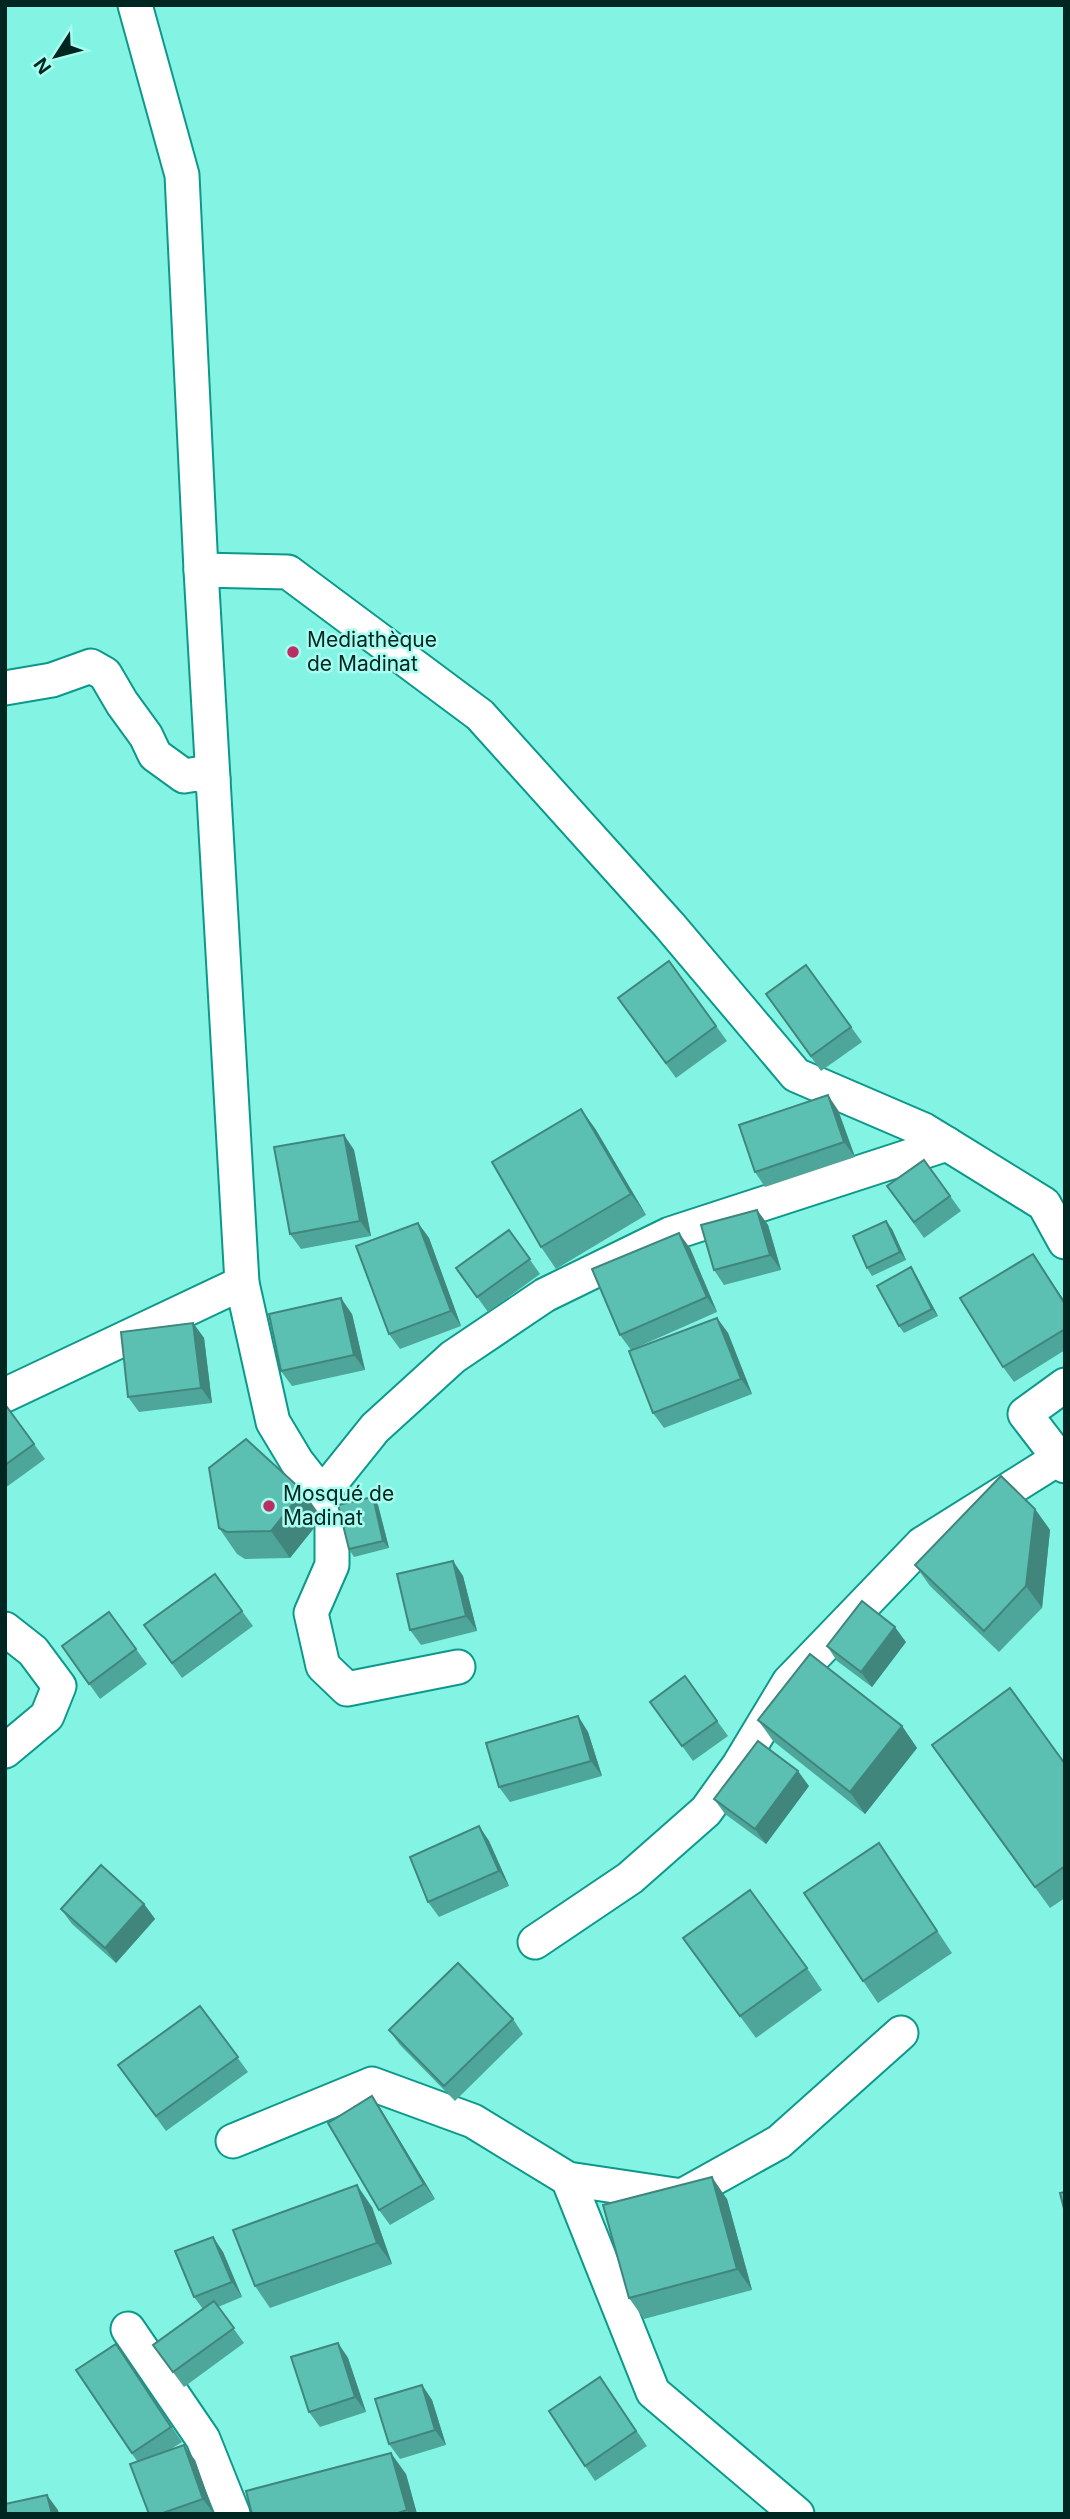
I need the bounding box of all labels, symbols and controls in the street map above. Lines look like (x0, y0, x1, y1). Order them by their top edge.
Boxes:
north arrow (21, 21, 91, 91)
text: N (29, 53, 56, 78)
place label: Mediathèque de Madinat (307, 627, 437, 676)
marker: Mediathèque de Madinat (285, 644, 301, 660)
place label: Mosqué de Madinat (283, 1481, 394, 1530)
marker: Mosqué de Madinat (261, 1498, 277, 1514)

